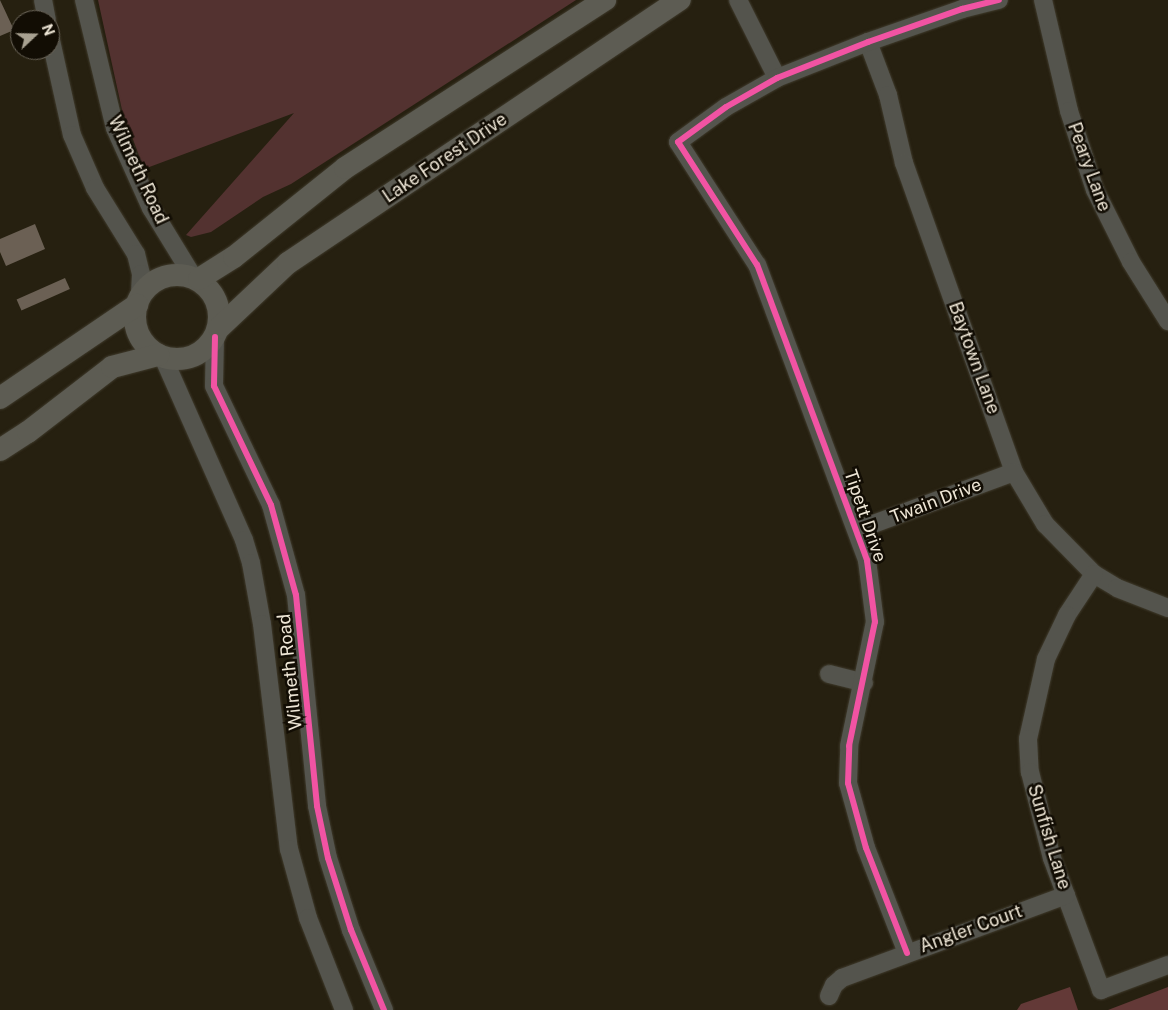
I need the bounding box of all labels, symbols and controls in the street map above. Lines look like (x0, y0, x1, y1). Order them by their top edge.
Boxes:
north arrow (10, 10, 60, 60)
text: N (39, 22, 57, 38)
street label: Lake Forest Drive (379, 108, 511, 208)
street label: Wilmeth Road (104, 112, 172, 228)
street label: Peary Lane (1063, 119, 1115, 215)
street label: Baytown Lane (944, 299, 1004, 417)
street label: Tipett Drive (839, 467, 891, 565)
street label: Twain Drive (887, 474, 985, 528)
street label: Wilmeth Road (273, 613, 307, 731)
street label: Sunfish Lane (1023, 782, 1075, 892)
street label: Angler Court (917, 900, 1025, 958)

